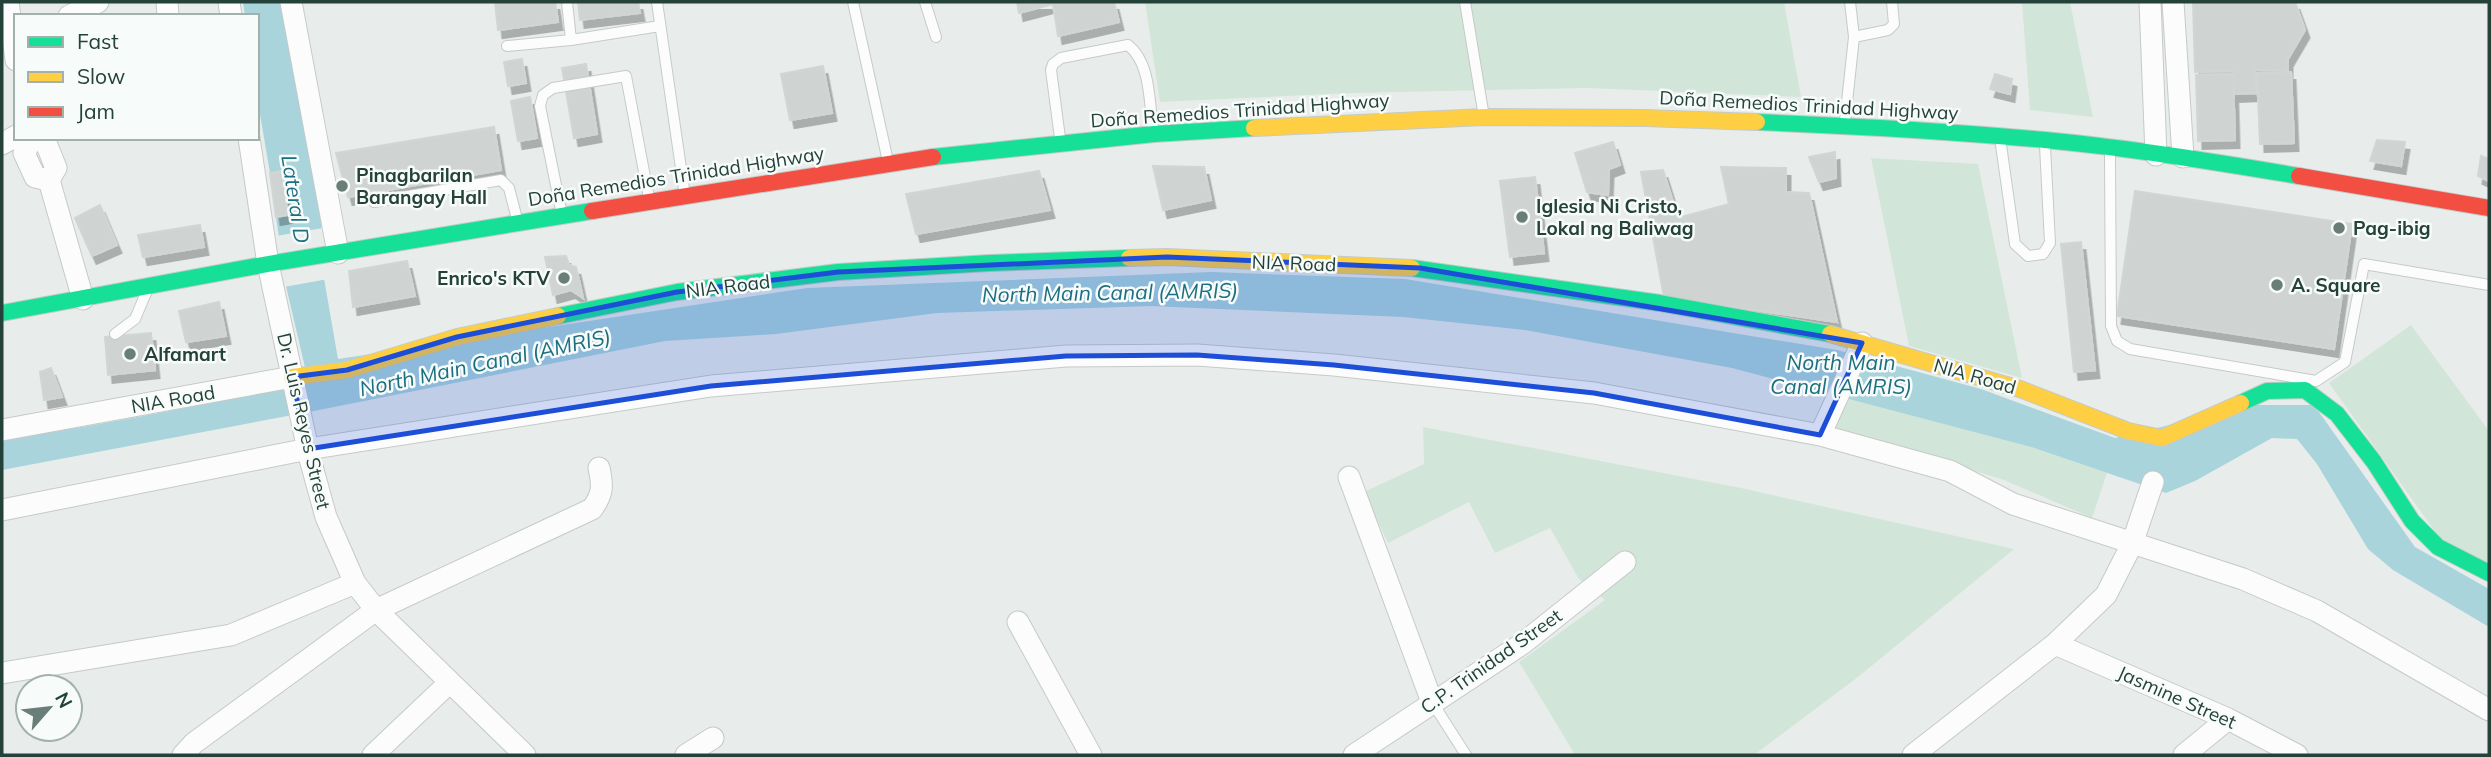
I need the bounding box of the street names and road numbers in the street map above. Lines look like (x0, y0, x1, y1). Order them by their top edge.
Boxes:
street label: Doña Remedios Trinidad Highway (1659, 85, 1959, 125)
street label: Doña Remedios Trinidad Highway (1090, 88, 1390, 132)
street label: Doña Remedios Trinidad Highway (526, 141, 826, 211)
street label: NIA Road (1251, 250, 1337, 276)
street label: NIA Road (685, 269, 771, 303)
street label: Dr. Luis Reyes Street (272, 330, 336, 512)
street label: NIA Road (1931, 353, 2019, 399)
street label: NIA Road (129, 380, 217, 418)
street label: C.P. Trinidad Street (1416, 603, 1567, 719)
street label: Jasmine Street (2114, 660, 2240, 734)

